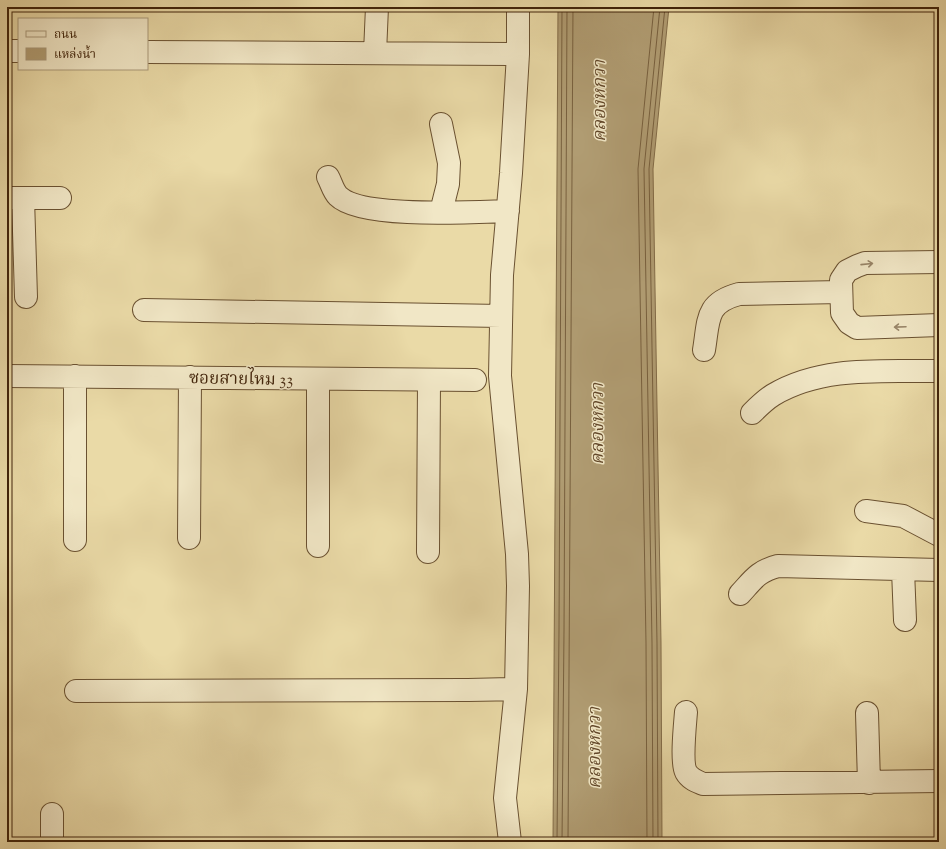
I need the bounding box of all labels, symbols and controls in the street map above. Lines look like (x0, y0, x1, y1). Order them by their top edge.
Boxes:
legend (18, 18, 148, 70)
text: ถนน (54, 26, 77, 44)
text: แหล่งน้ำ (54, 45, 96, 64)
water label: คลองหกวา (588, 59, 614, 142)
one-way arrow (860, 260, 873, 268)
one-way arrow (894, 323, 907, 331)
street label: ซอยสายไหม 33 (189, 365, 293, 393)
water label: คลองหกวา (586, 382, 612, 465)
water label: คลองหกวา (583, 706, 609, 789)

